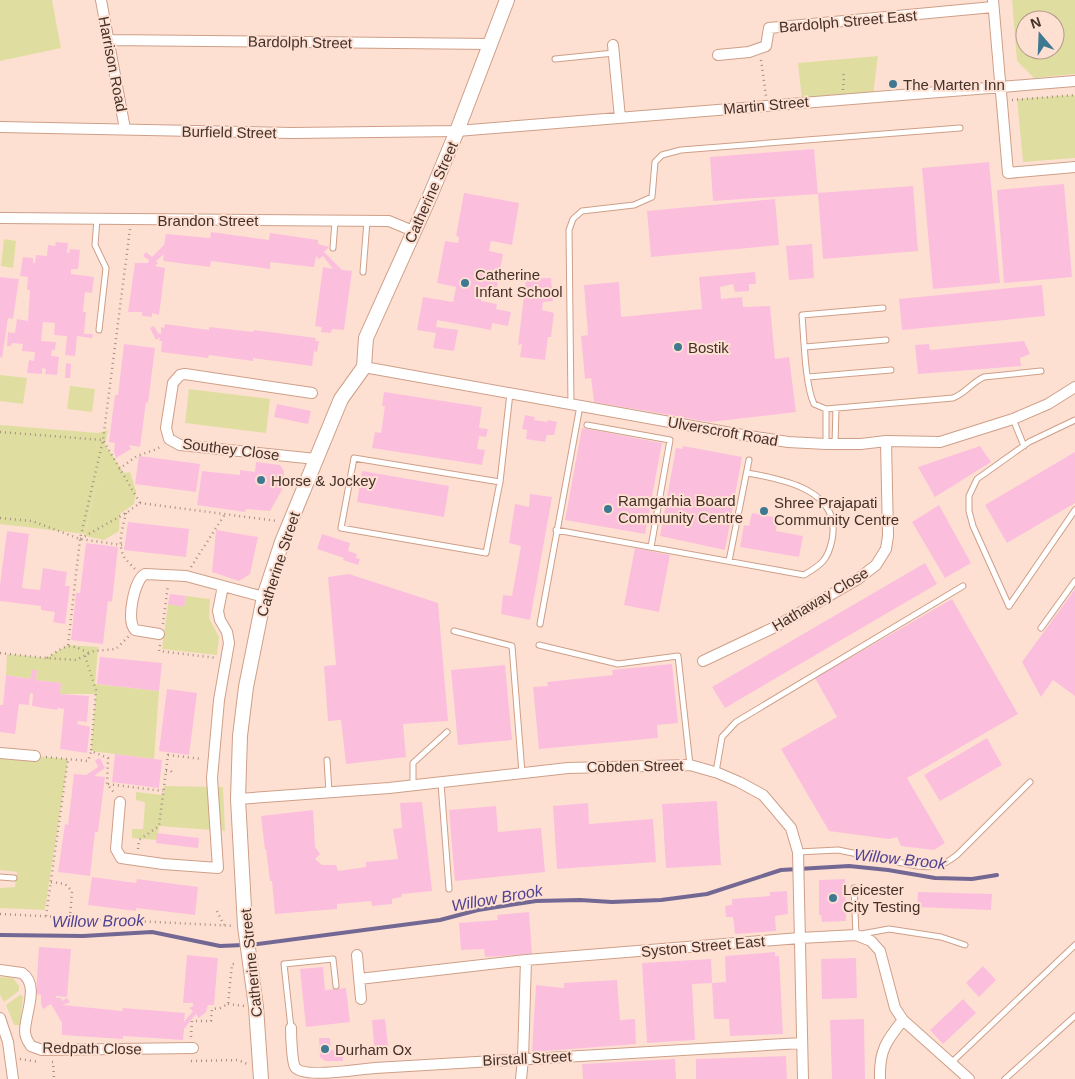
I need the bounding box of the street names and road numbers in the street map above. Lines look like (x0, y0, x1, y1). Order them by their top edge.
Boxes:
street label: Bardolph Street East (778, 6, 919, 35)
street label: Harrison Road (95, 15, 131, 113)
street label: Bardolph Street (248, 33, 353, 51)
street label: Martin Street (722, 93, 810, 117)
street label: Burfield Street (181, 123, 277, 141)
street label: Catherine Street (401, 138, 461, 245)
street label: Brandon Street (158, 212, 259, 229)
street label: Ulverscroft Road (667, 413, 779, 449)
street label: Southey Close (182, 435, 280, 463)
street label: Catherine Street (253, 509, 303, 619)
street label: Hathaway Close (769, 564, 871, 634)
street label: Cobden Street (586, 757, 684, 775)
street label: Catherine Street (237, 907, 265, 1018)
street label: Syston Street East (640, 932, 766, 960)
street label: Redpath Close (42, 1039, 142, 1057)
street label: Birstall Street (482, 1047, 573, 1069)

